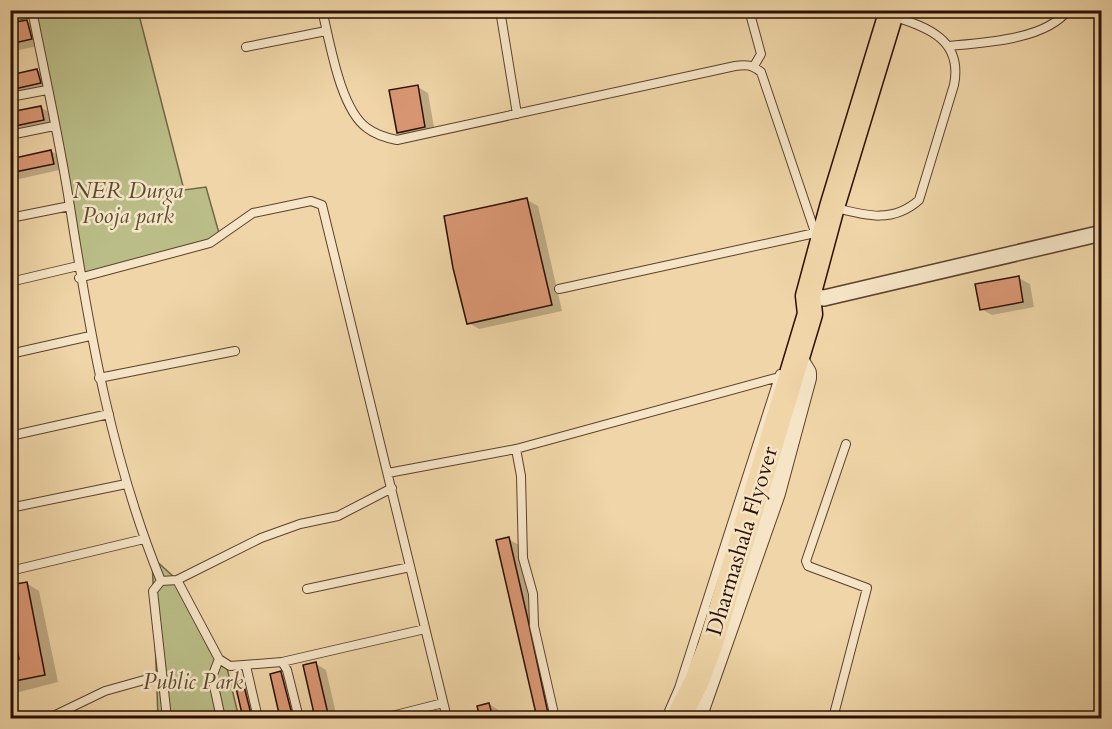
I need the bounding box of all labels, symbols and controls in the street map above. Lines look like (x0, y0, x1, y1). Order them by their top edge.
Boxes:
park label: NER Durga Pooja park (73, 176, 183, 231)
street label: Dharmashala Flyover (699, 442, 785, 639)
park label: Public Park (143, 667, 243, 697)

